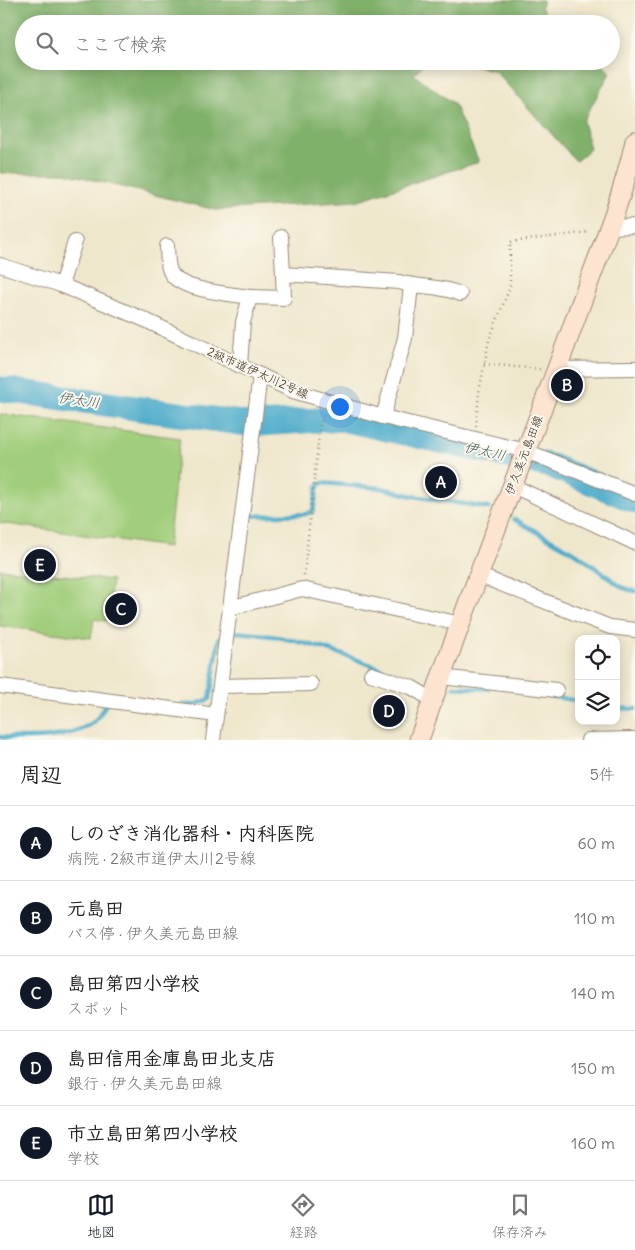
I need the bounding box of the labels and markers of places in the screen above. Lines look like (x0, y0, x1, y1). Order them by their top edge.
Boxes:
pin: B (551, 366, 583, 404)
pin: A (425, 463, 457, 501)
pin: E (24, 546, 56, 584)
pin: C (105, 590, 137, 628)
pin: D (373, 692, 405, 730)

